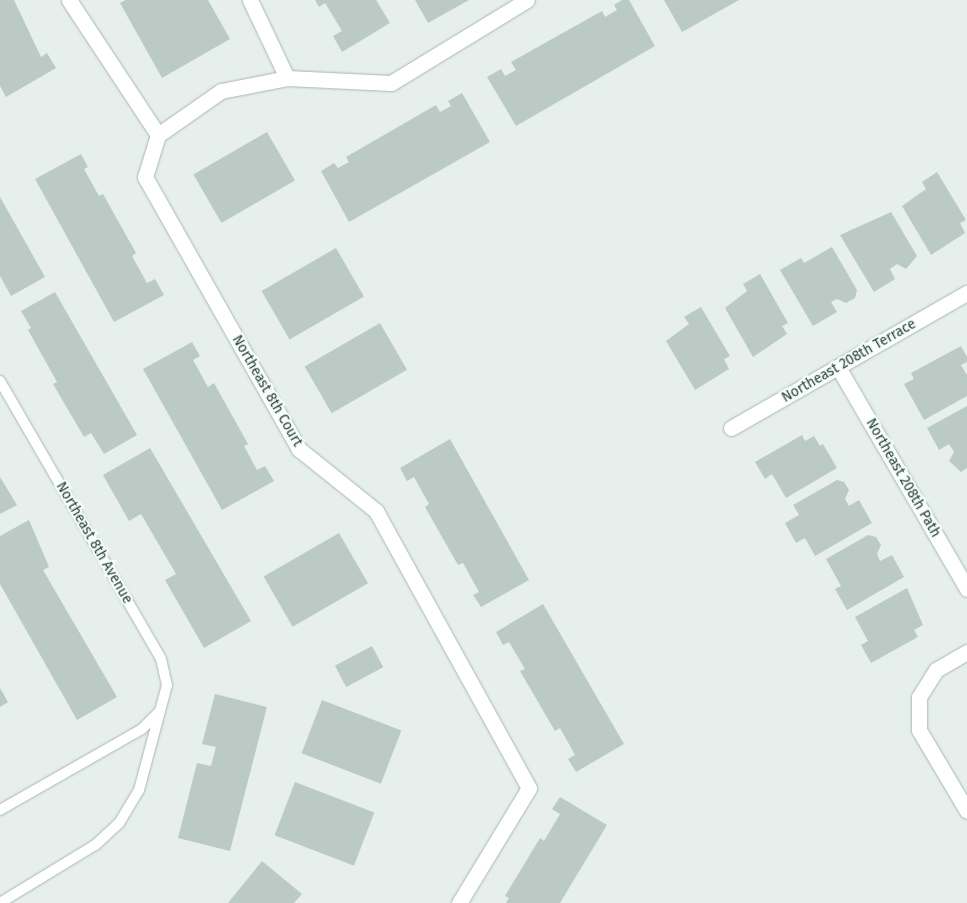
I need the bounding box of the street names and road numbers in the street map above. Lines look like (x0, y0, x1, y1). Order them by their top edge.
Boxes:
street label: Northeast 208th Terrace (779, 316, 919, 406)
street label: Northeast 8th Court (228, 332, 306, 450)
street label: Northeast 208th Path (862, 416, 944, 540)
street label: Northeast 8th Avenue (52, 479, 136, 607)

